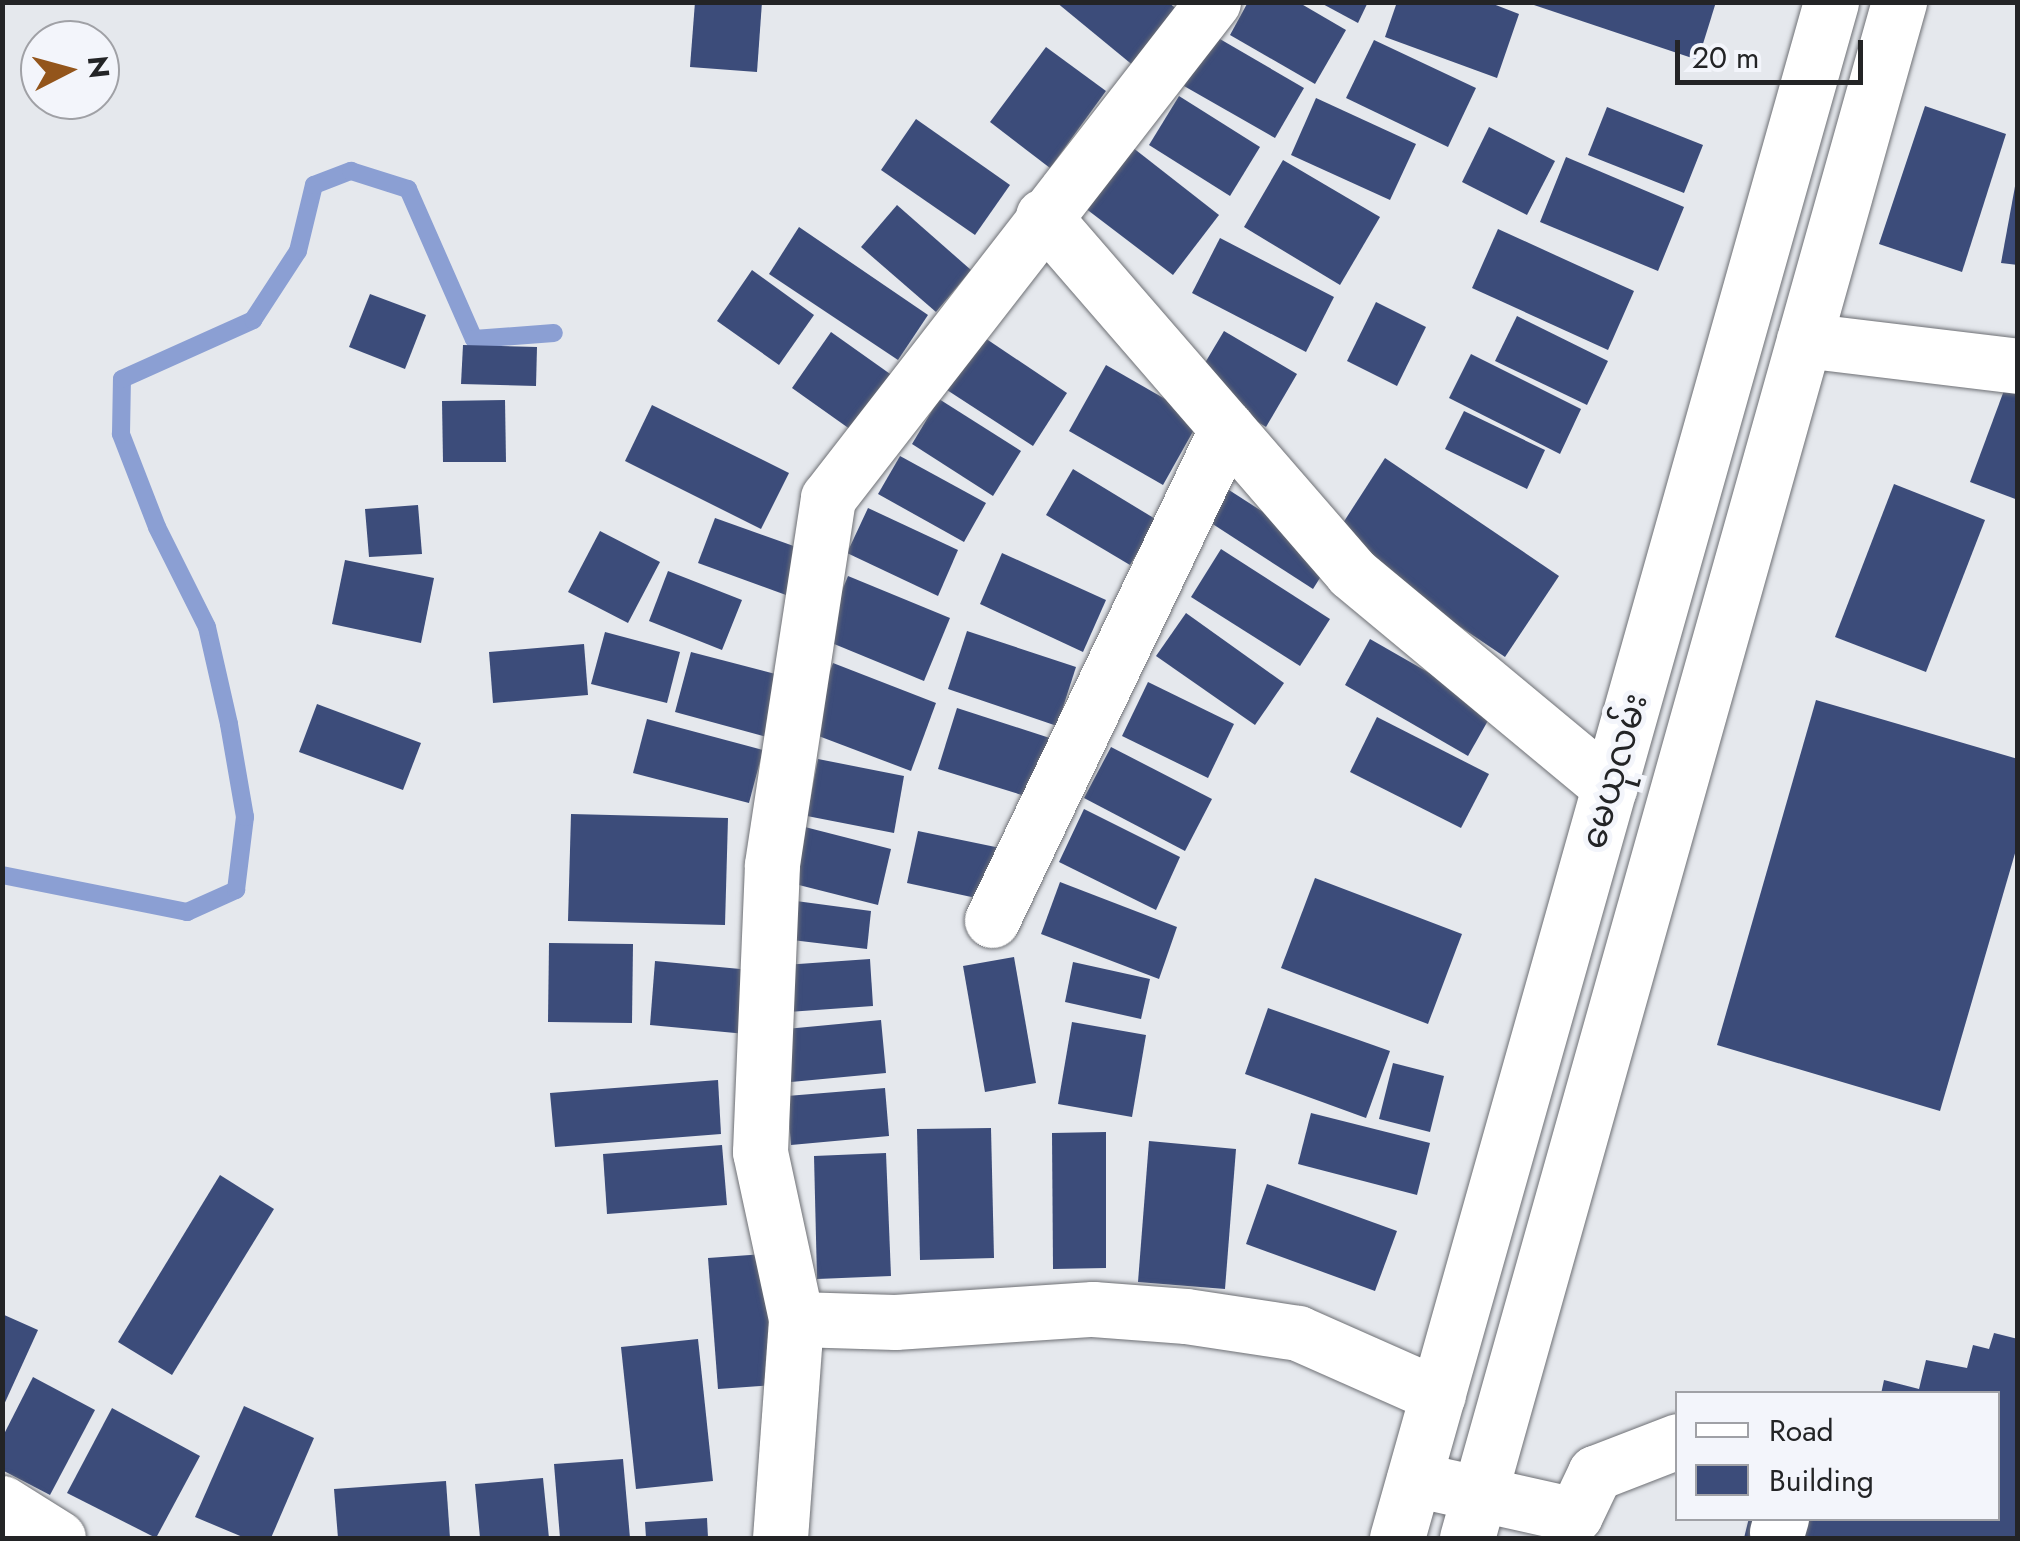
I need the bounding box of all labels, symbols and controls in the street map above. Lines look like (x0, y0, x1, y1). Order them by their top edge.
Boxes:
north arrow (20, 20, 120, 120)
scale bar (1680, 20, 1868, 82)
text: 20 m (1692, 36, 1759, 79)
text: N (77, 54, 120, 80)
street label: မေယုလမ်း (1572, 688, 1656, 854)
legend (1675, 1391, 2000, 1521)
text: Road (1769, 1409, 1834, 1452)
text: Building (1769, 1459, 1874, 1502)

